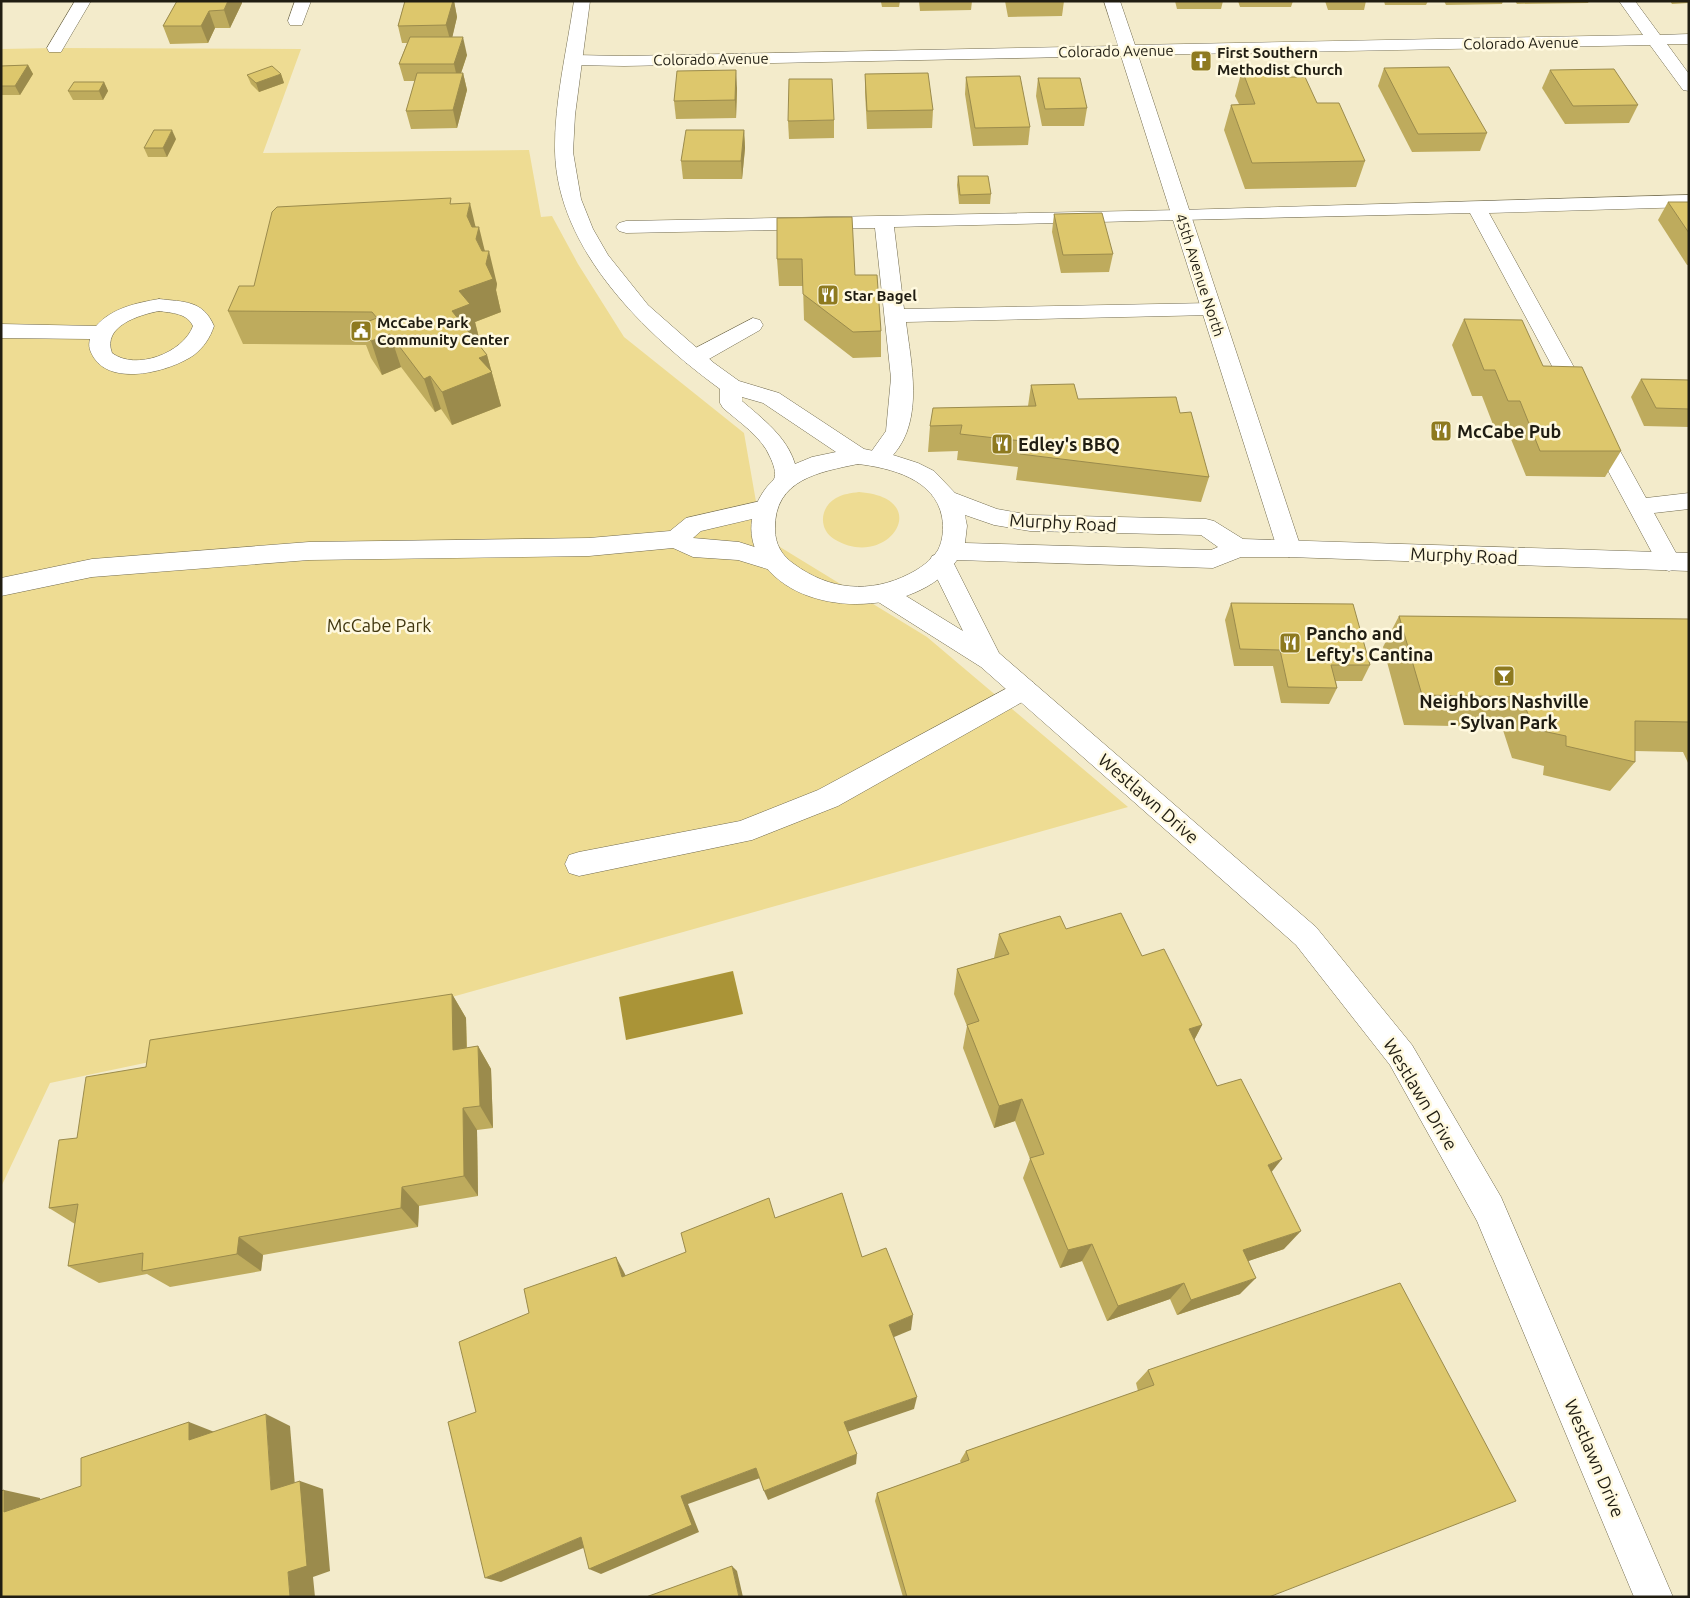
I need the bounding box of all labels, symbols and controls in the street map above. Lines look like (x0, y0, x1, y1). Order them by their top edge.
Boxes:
street label: Colorado Avenue (1463, 33, 1579, 53)
street label: Colorado Avenue (1058, 41, 1174, 61)
place label: First Southern Methodist Church (1217, 44, 1343, 78)
street label: Colorado Avenue (653, 49, 769, 69)
church icon: First Southern Methodist Church (1189, 49, 1213, 73)
street label: 45th Avenue North (1172, 211, 1228, 339)
restaurant icon: Star Bagel (816, 283, 840, 307)
place label: Star Bagel (844, 287, 917, 304)
place label: McCabe Park Community Center (377, 314, 510, 348)
public building icon: McCabe Park Community Center (349, 319, 373, 343)
restaurant icon: McCabe Pub (1429, 419, 1453, 443)
place label: McCabe Pub (1457, 421, 1561, 441)
restaurant icon: Edley's BBQ (990, 432, 1014, 456)
place label: Edley's BBQ (1018, 434, 1120, 454)
street label: Murphy Road (1009, 509, 1117, 535)
street label: Murphy Road (1410, 543, 1518, 567)
park label: McCabe Park (327, 615, 431, 635)
place label: Pancho and Lefty's Cantina (1306, 623, 1433, 664)
restaurant icon: Pancho and Lefty's Cantina (1278, 631, 1302, 655)
bar icon: Neighbors Nashville - Sylvan Park (1492, 664, 1516, 688)
place label: Neighbors Nashville - Sylvan Park (1419, 691, 1589, 732)
street label: Westlawn Drive (1095, 749, 1203, 847)
street label: Westlawn Drive (1380, 1035, 1462, 1153)
street label: Westlawn Drive (1561, 1396, 1629, 1520)

